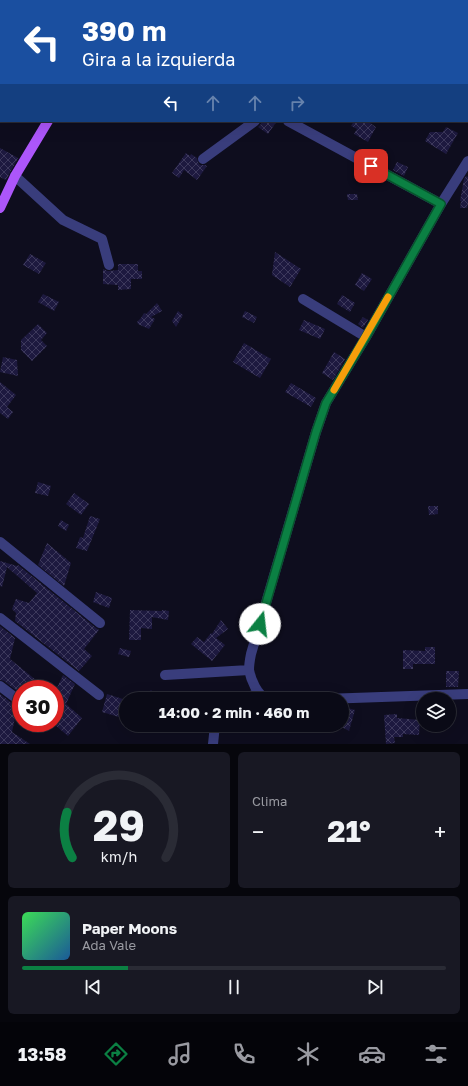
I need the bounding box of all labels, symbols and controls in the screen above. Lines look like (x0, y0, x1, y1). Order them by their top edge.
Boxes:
text: 390 m (82, 14, 167, 47)
icon: left (16, 16, 68, 68)
text: Gira a la izquierda (82, 48, 235, 70)
icon: left (160, 92, 182, 114)
icon: ahead (202, 92, 224, 114)
icon: ahead (244, 92, 266, 114)
icon: right (286, 92, 308, 114)
pin (354, 149, 388, 183)
icon: arrive (360, 155, 382, 177)
position arrow (239, 603, 281, 645)
speed limit sign: 30 (12, 680, 64, 732)
map controls (416, 692, 456, 732)
button: layers (416, 692, 456, 732)
text: 14:00 · 2 min · 460 m (159, 703, 309, 721)
text: Clima (252, 793, 287, 809)
text: 29 (93, 800, 145, 850)
text: 21° (327, 813, 371, 849)
text: − (252, 818, 264, 845)
text: + (434, 818, 446, 845)
text: km/h (101, 848, 137, 865)
text: Paper Moons (82, 919, 177, 937)
text: Ada Vale (82, 937, 136, 953)
icon: previous (82, 976, 104, 998)
icon: pause (223, 976, 245, 998)
icon: next (364, 976, 386, 998)
icon: directions (102, 1040, 130, 1068)
icon: music (166, 1040, 194, 1068)
icon: phone (230, 1040, 258, 1068)
icon: climate (294, 1040, 322, 1068)
icon: car (358, 1040, 386, 1068)
icon: filters (422, 1040, 450, 1068)
text: 13:58 (18, 1043, 66, 1065)

